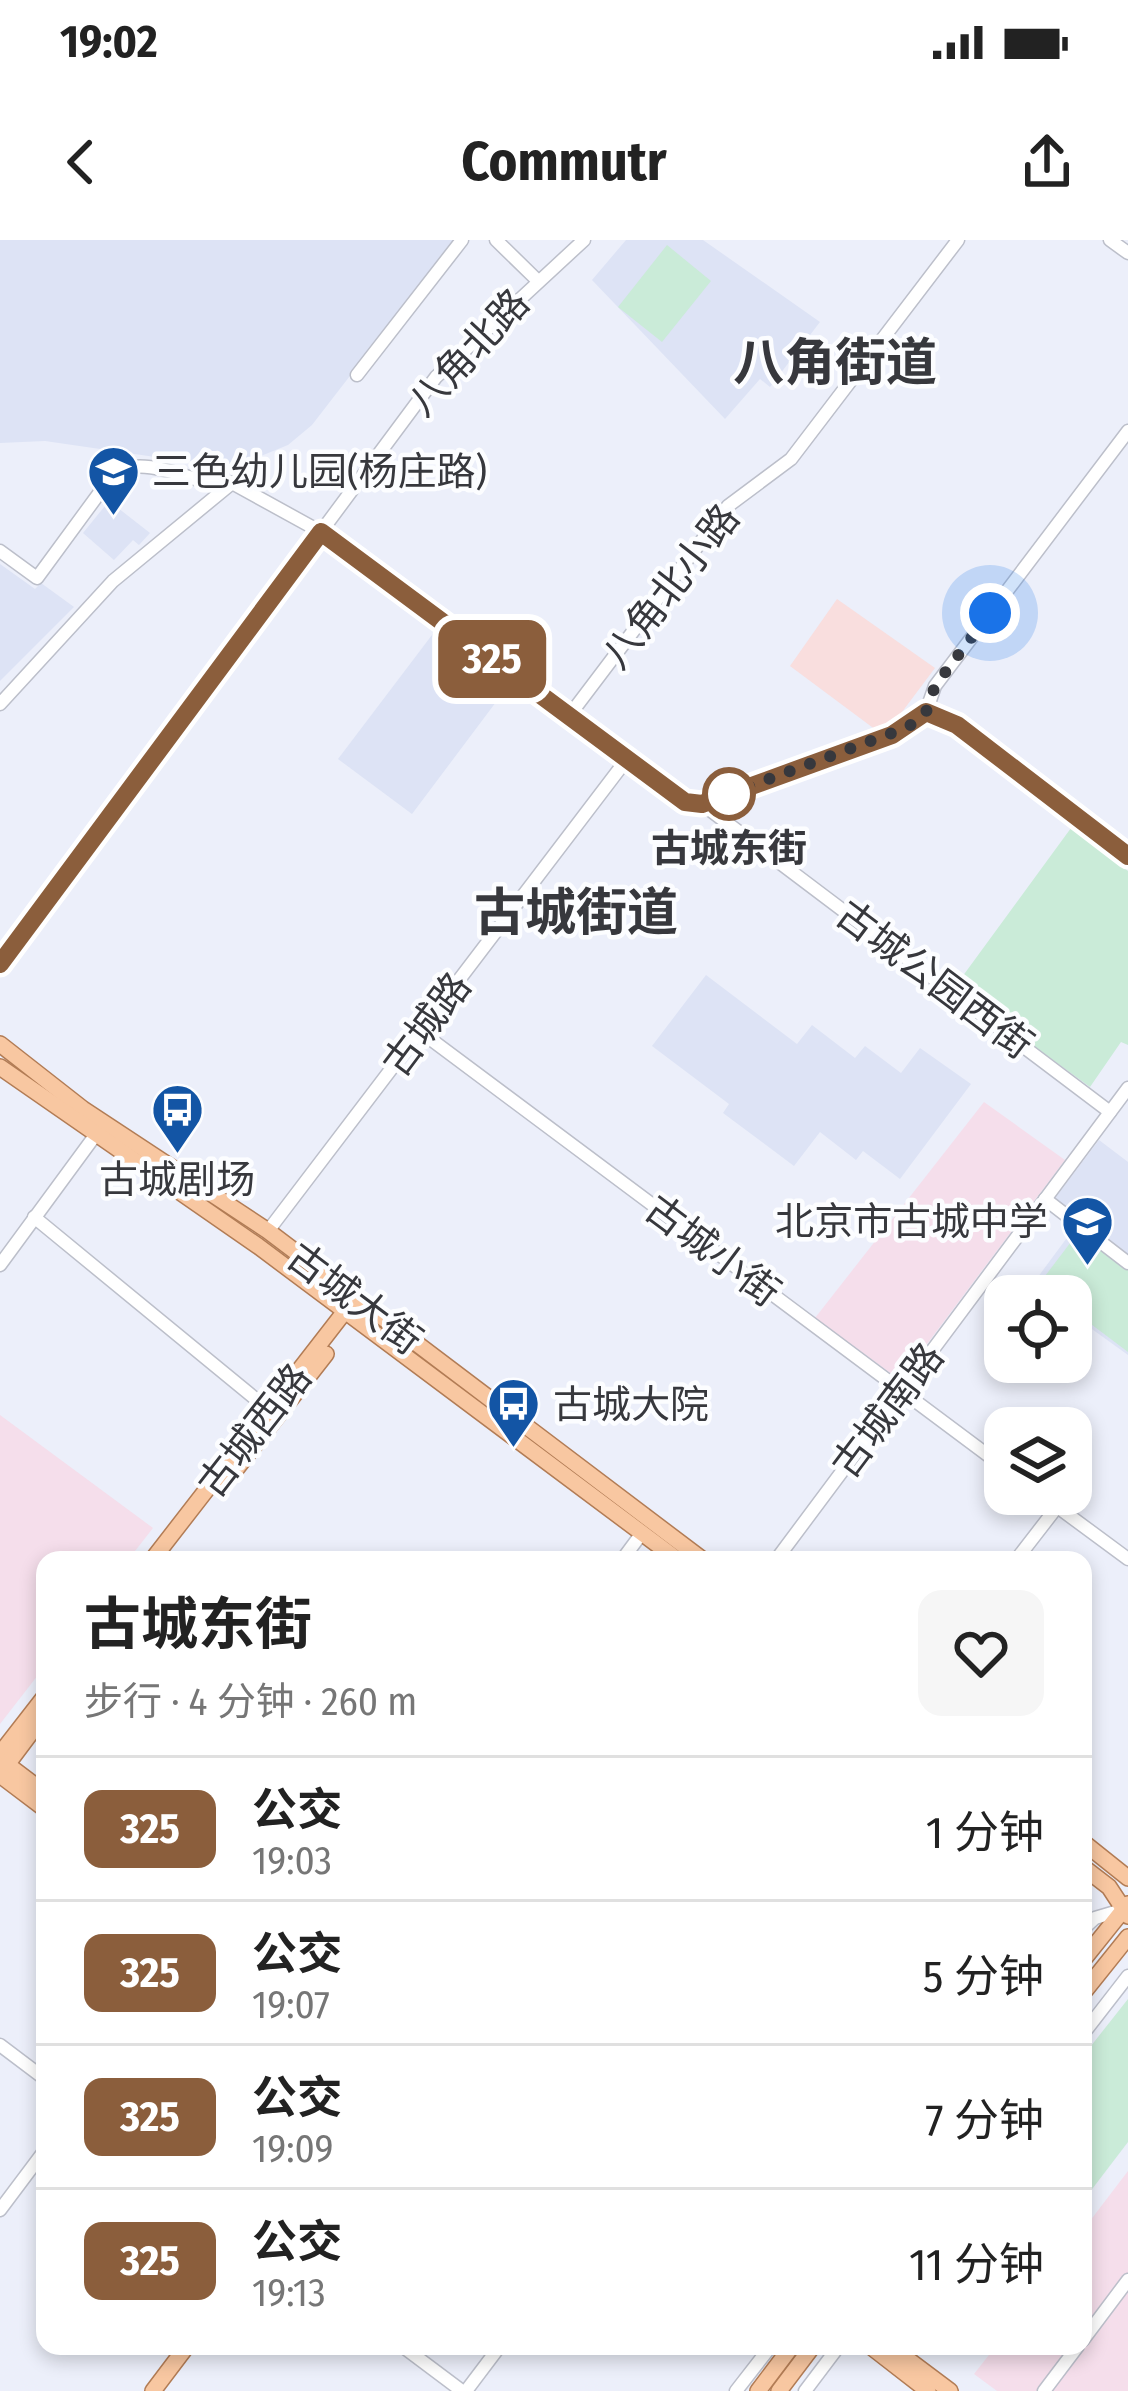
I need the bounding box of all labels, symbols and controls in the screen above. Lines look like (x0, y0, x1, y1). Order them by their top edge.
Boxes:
text: 19:02 (60, 15, 158, 69)
icon: back (48, 129, 114, 195)
icon: share (1014, 129, 1080, 195)
text: Commutr (461, 130, 667, 194)
street label: 八角北路 (399, 280, 539, 425)
district label: 八角街道 (733, 332, 937, 394)
school or university icon: 三色幼儿园(杨庄路) (85, 443, 141, 517)
place label: 三色幼儿园(杨庄路) (152, 449, 487, 495)
street label: 八角北小路 (593, 496, 749, 678)
your location (960, 583, 1020, 643)
line badge: 325 (423, 620, 561, 698)
text: 325 (462, 634, 522, 684)
marker: 古城东街 (704, 769, 754, 819)
place label: 古城东街 (651, 826, 807, 872)
district label: 古城街道 (474, 882, 678, 944)
street label: 古城公园西街 (827, 891, 1042, 1069)
street label: 古城路 (373, 964, 480, 1085)
bus stop icon: 古城剧场 (149, 1081, 205, 1155)
place label: 古城剧场 (99, 1157, 255, 1203)
street label: 古城小街 (636, 1185, 789, 1316)
school or university icon: 北京市古城中学 (1059, 1193, 1115, 1267)
place label: 北京市古城中学 (775, 1199, 1048, 1245)
street label: 古城大街 (278, 1233, 431, 1364)
map controls (984, 1275, 1092, 1515)
button: locate (984, 1275, 1092, 1383)
street label: 古城南路 (822, 1334, 953, 1487)
street label: 古城西路 (189, 1355, 321, 1506)
bus stop icon: 古城大院 (486, 1376, 542, 1450)
place label: 古城大院 (553, 1382, 709, 1428)
button: layers (984, 1407, 1092, 1515)
button: heart (918, 1590, 1044, 1716)
text: 古城东街 (84, 1591, 312, 1659)
text: 步行 · 4 分钟 · 260 m (84, 1679, 417, 1725)
text: 公交 (252, 1783, 342, 1837)
text: 325 (120, 1804, 180, 1854)
text: 1 分钟 (926, 1806, 1044, 1860)
text: 19:03 (252, 1838, 332, 1884)
text: 公交 (252, 1927, 342, 1981)
text: 325 (120, 1948, 180, 1998)
text: 5 分钟 (923, 1950, 1044, 2004)
text: 19:07 (252, 1982, 330, 2028)
text: 公交 (252, 2071, 342, 2125)
text: 325 (120, 2092, 180, 2142)
text: 7 分钟 (925, 2094, 1044, 2148)
text: 19:09 (252, 2126, 333, 2172)
text: 公交 (252, 2215, 342, 2269)
text: 325 (120, 2236, 180, 2286)
text: 11 分钟 (909, 2238, 1044, 2292)
text: 19:13 (252, 2270, 326, 2316)

